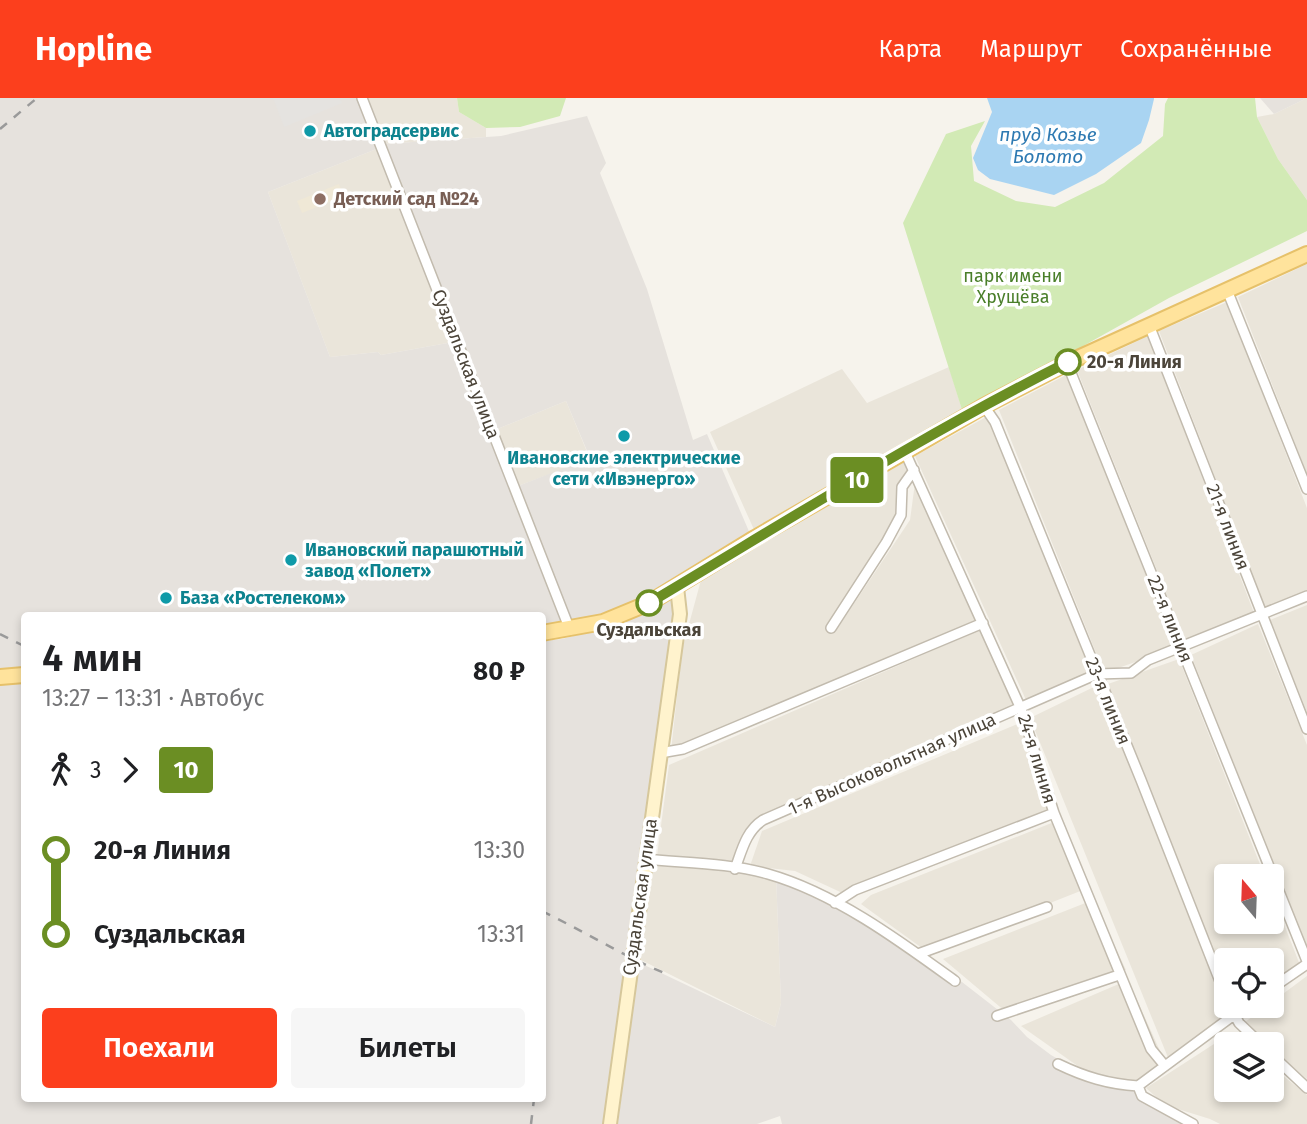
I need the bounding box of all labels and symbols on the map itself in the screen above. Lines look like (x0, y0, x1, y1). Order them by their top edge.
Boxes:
place label: Автоградсервис (323, 120, 460, 142)
marker: Автоградсервис (302, 123, 318, 139)
water label: пруд Козье Болото (999, 123, 1097, 168)
place label: Детский сад №24 (333, 188, 479, 210)
marker: Детский сад №24 (312, 191, 328, 207)
park label: парк имени Хрущёва (963, 265, 1063, 308)
street label: Суздальская улица (427, 286, 505, 442)
marker: 20-я Линия (1055, 349, 1081, 375)
place label: 20-я Линия (1087, 351, 1182, 373)
marker: Ивановские электрические сети «Ивэнерго» (616, 428, 632, 444)
place label: Ивановские электрические сети «Ивэнерго» (507, 447, 741, 490)
line badge: 10 (826, 457, 888, 503)
street label: 21-я линия (1202, 481, 1254, 573)
place label: Ивановский парашютный завод «Полет» (305, 539, 524, 582)
marker: Ивановский парашютный завод «Полет» (283, 552, 299, 568)
street label: 22-я линия (1143, 572, 1197, 666)
place label: База «Ростелеком» (180, 587, 346, 609)
marker: База «Ростелеком» (158, 590, 174, 606)
marker: Суздальская (636, 590, 662, 616)
place label: Суздальская (597, 619, 702, 641)
street label: 23-я линия (1081, 654, 1135, 748)
street label: 1-я Высоковольтная улица (785, 708, 999, 820)
street label: 24-я линия (1013, 712, 1061, 806)
street label: Суздальская улица (618, 817, 662, 977)
north arrow (1214, 864, 1284, 934)

